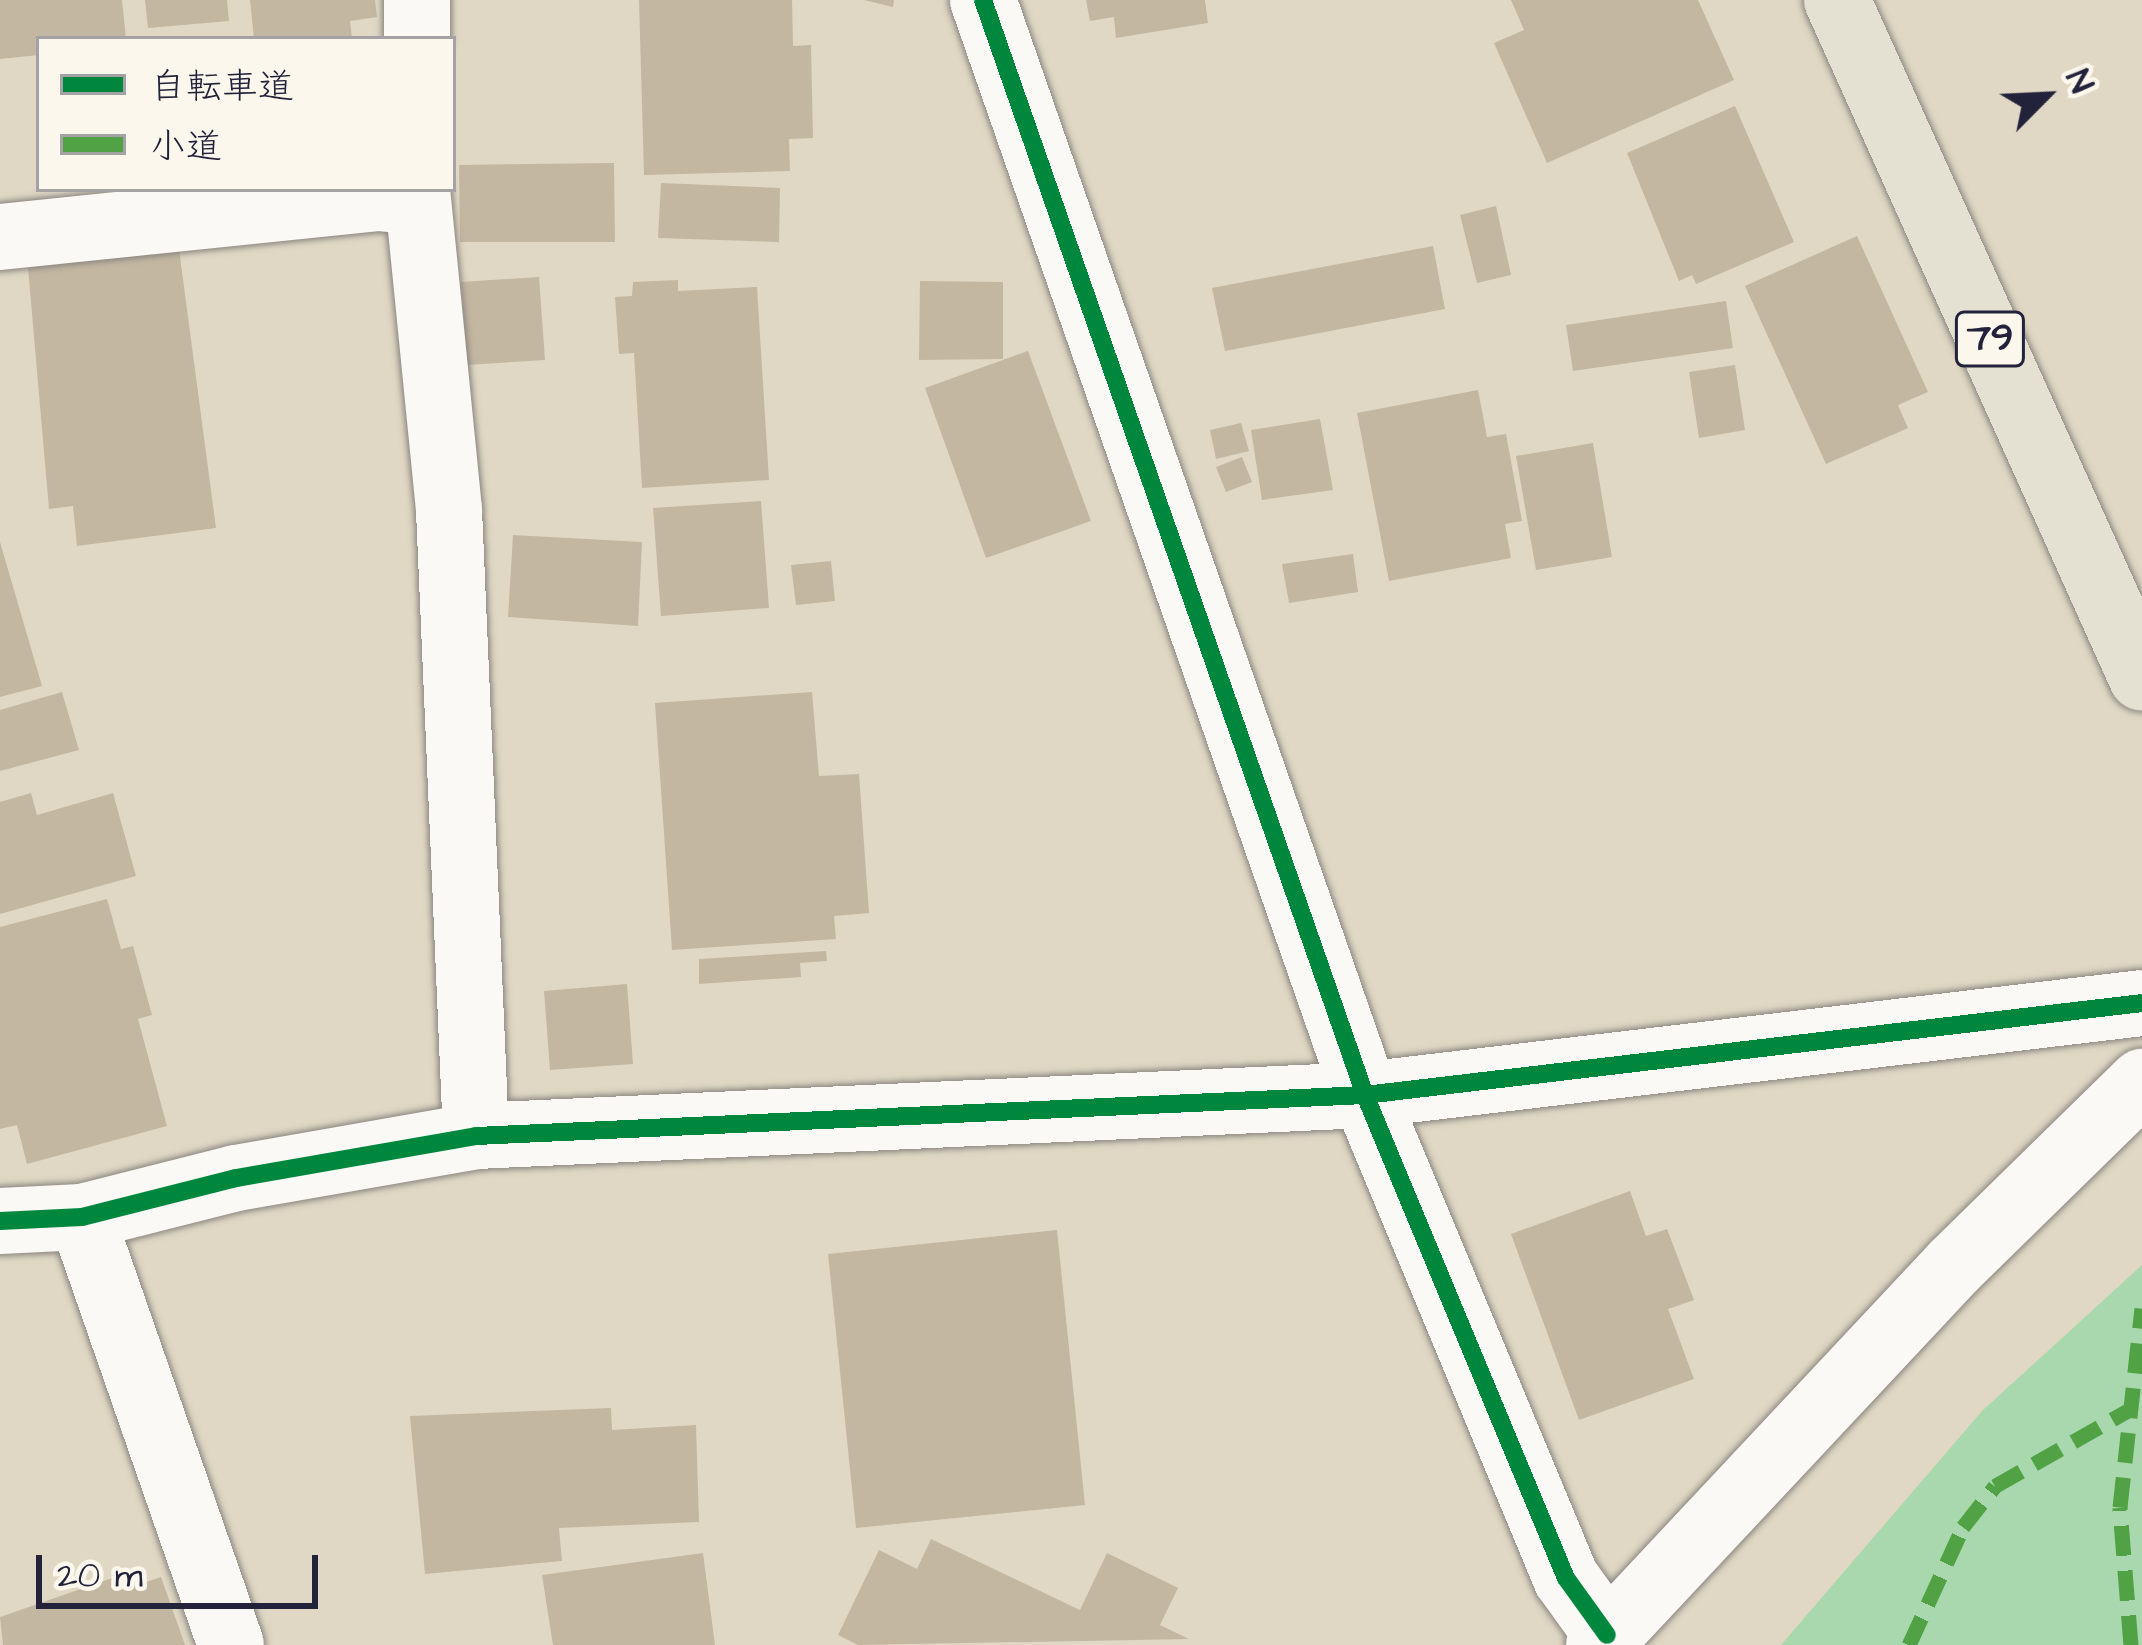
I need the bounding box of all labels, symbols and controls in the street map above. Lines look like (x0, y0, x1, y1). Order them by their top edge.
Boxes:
legend (36, 36, 456, 192)
north arrow (1986, 36, 2106, 156)
text: 自転車道 (150, 62, 294, 113)
text: N (2054, 63, 2104, 100)
text: 小道 (150, 122, 222, 173)
road number: 79 (1954, 306, 2026, 372)
scale bar (42, 1531, 324, 1605)
text: 20 m (57, 1550, 143, 1601)

